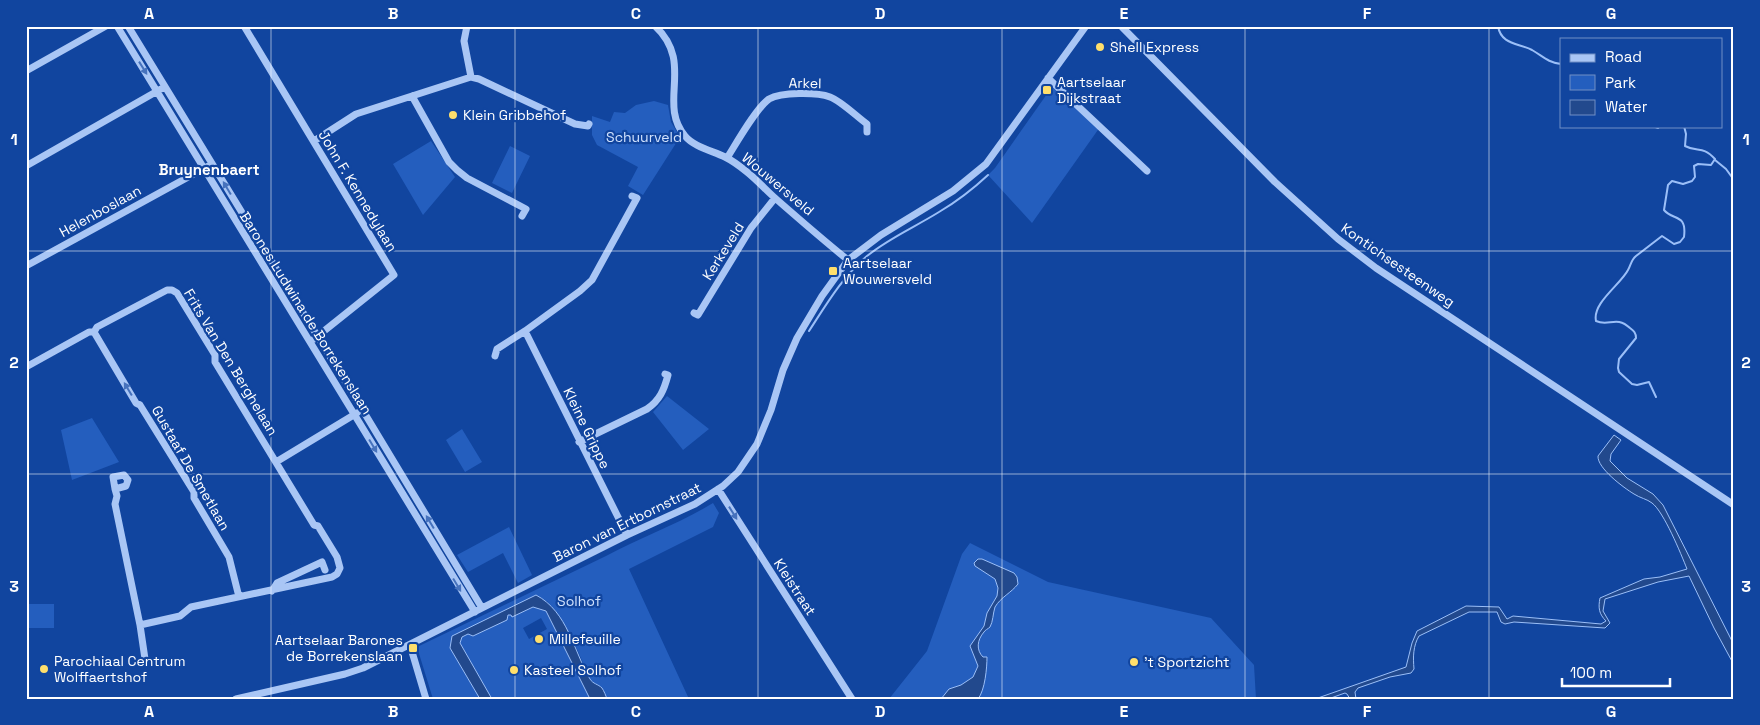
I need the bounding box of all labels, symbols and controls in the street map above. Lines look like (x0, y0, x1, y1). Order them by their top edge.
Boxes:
text: A (144, 3, 154, 24)
text: B (388, 3, 398, 24)
text: C (631, 3, 641, 24)
text: D (875, 3, 885, 24)
text: E (1120, 3, 1129, 24)
text: F (1363, 3, 1372, 24)
text: G (1606, 3, 1616, 24)
place label: Shell Express (1110, 38, 1199, 56)
legend (1560, 38, 1722, 128)
marker: Shell Express (1094, 41, 1106, 53)
text: Road (1605, 47, 1642, 66)
one-way arrow (138, 61, 147, 74)
place label: Aartselaar Dijkstraat (1057, 73, 1126, 107)
text: Park (1605, 73, 1636, 92)
street label: Arkel (788, 74, 822, 92)
marker: Aartselaar Dijkstraat (1041, 84, 1053, 96)
text: Water (1605, 97, 1648, 116)
place label: Klein Gribbehof (463, 106, 566, 124)
marker: Klein Gribbehof (447, 109, 459, 121)
street label: John F. Kennedylaan (315, 127, 401, 255)
park label: Schuurveld (606, 128, 682, 146)
text: 1 (10, 129, 18, 150)
text: 1 (1742, 129, 1750, 150)
street label: Wouwersveld (738, 149, 818, 219)
district label: Bruynenbaert (158, 160, 260, 179)
street label: Helenboslaan (56, 181, 144, 241)
one-way arrow (222, 182, 231, 195)
street label: Barones Ludwina de Borrekenslaan (236, 208, 376, 418)
street label: Kerkeveld (698, 219, 748, 283)
street label: Kontichsesteenweg (1338, 219, 1458, 311)
place label: Aartselaar Wouwersveld (843, 254, 932, 288)
marker: Aartselaar Wouwersveld (827, 265, 839, 277)
street label: Frits Van Den Berghelaan (180, 285, 282, 439)
text: 2 (9, 352, 19, 373)
text: 2 (1741, 352, 1751, 373)
one-way arrow (123, 383, 132, 396)
street label: Kleine Grippe (560, 384, 614, 472)
street label: Gustaaf De Smetlaan (148, 402, 234, 534)
one-way arrow (368, 439, 377, 452)
street label: Baron van Ertbornstraat (550, 478, 704, 566)
one-way arrow (728, 507, 737, 520)
one-way arrow (425, 515, 434, 528)
street label: Kleistraat (770, 555, 820, 619)
text: 3 (9, 576, 19, 597)
text: 3 (1741, 576, 1751, 597)
one-way arrow (452, 578, 461, 591)
park label: Solhof (557, 592, 601, 610)
place label: Millefeuille (549, 630, 621, 648)
place label: Aartselaar Barones de Borrekenslaan (275, 631, 403, 665)
marker: Millefeuille (533, 633, 545, 645)
marker: Aartselaar Barones de Borrekenslaan (407, 642, 419, 654)
place label: Parochiaal Centrum Wolffaertshof (54, 652, 185, 686)
place label: 't Sportzicht (1144, 653, 1229, 671)
scale bar (1562, 655, 1670, 687)
marker: 't Sportzicht (1128, 656, 1140, 668)
place label: Kasteel Solhof (524, 661, 621, 679)
marker: Parochiaal Centrum Wolffaertshof (38, 663, 50, 675)
text: 100 m (1570, 663, 1612, 682)
marker: Kasteel Solhof (508, 664, 520, 676)
text: A (144, 701, 154, 722)
text: B (388, 701, 398, 722)
text: C (631, 701, 641, 722)
text: D (875, 701, 885, 722)
text: E (1120, 701, 1129, 722)
text: F (1363, 701, 1372, 722)
text: G (1606, 701, 1616, 722)

